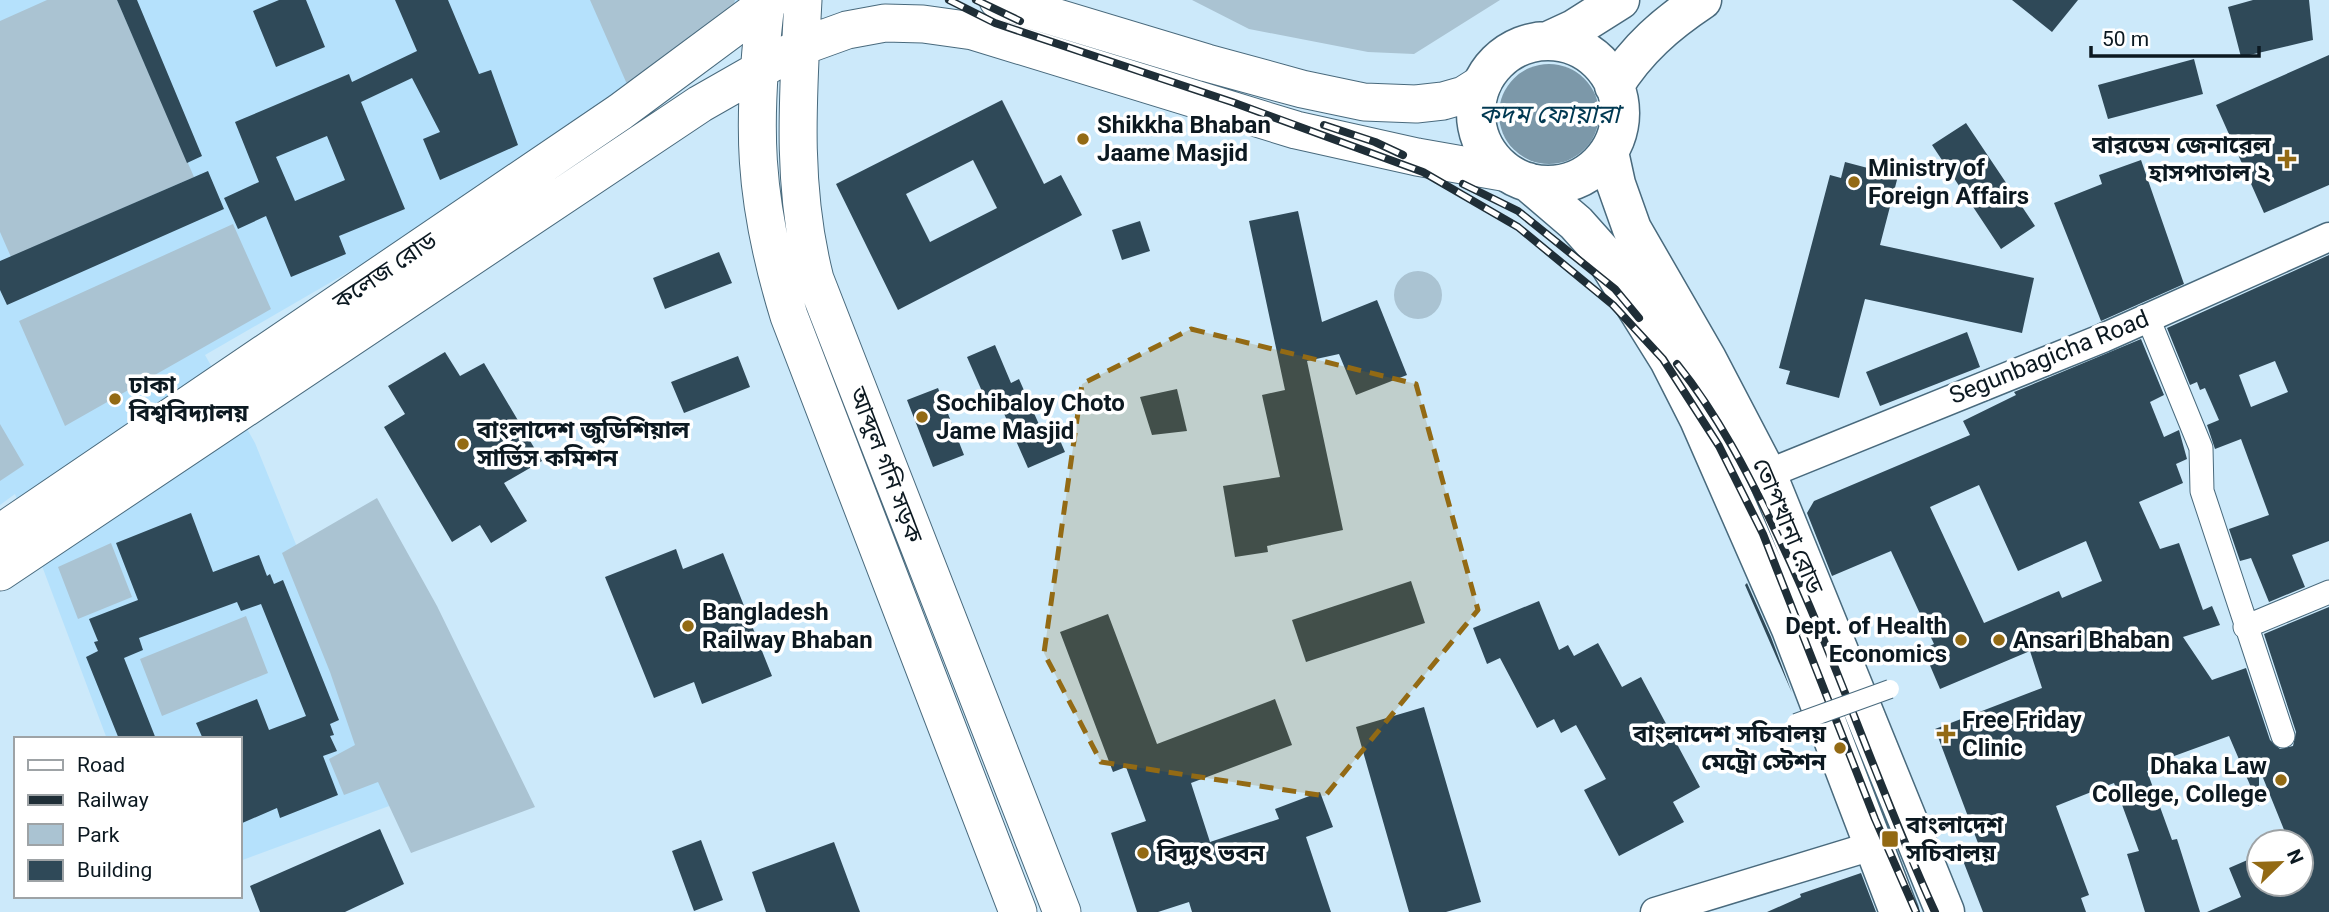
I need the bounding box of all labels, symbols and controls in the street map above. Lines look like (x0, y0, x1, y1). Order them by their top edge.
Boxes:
scale bar (2091, 14, 2259, 58)
text: 50 m (2102, 27, 2149, 51)
water label: কদম ফোয়ারা (1478, 99, 1625, 129)
place label: Shikkha Bhaban Jaame Masjid (1097, 111, 1271, 167)
marker: Shikkha Bhaban Jaame Masjid (1075, 131, 1091, 147)
place label: বারডেম জেনারেল হাসপাতাল ২ (2091, 131, 2272, 187)
marker: বারডেম জেনারেল হাসপাতাল ২ (2277, 149, 2297, 169)
place label: Ministry of Foreign Affairs (1868, 154, 2029, 210)
marker: Ministry of Foreign Affairs (1846, 174, 1862, 190)
street label: কলেজ রোড (327, 226, 443, 316)
street label: Segunbagicha Road (1945, 304, 2153, 410)
place label: ঢাকা বিশ্ববিদ্যালয় (128, 371, 250, 427)
street label: আব্দুল গনি সড়ক (843, 382, 929, 547)
place label: Sochibaloy Choto Jame Masjid (936, 389, 1125, 445)
marker: ঢাকা বিশ্ববিদ্যালয় (107, 391, 123, 407)
marker: Sochibaloy Choto Jame Masjid (914, 409, 930, 425)
place label: বাংলাদেশ জুডিশিয়াল সার্ভিস কমিশন (476, 416, 690, 472)
marker: বাংলাদেশ জুডিশিয়াল সার্ভিস কমিশন (455, 436, 471, 452)
street label: তোপখানা রোড (1747, 454, 1830, 599)
place label: Bangladesh Railway Bhaban (702, 598, 873, 654)
place label: Dept. of Health Economics (1785, 612, 1947, 668)
marker: Bangladesh Railway Bhaban (680, 618, 696, 634)
place label: Ansari Bhaban (2013, 626, 2170, 654)
marker: Dept. of Health Economics (1953, 632, 1969, 648)
marker: Ansari Bhaban (1991, 632, 2007, 648)
place label: Free Friday Clinic (1962, 706, 2083, 762)
place label: বাংলাদেশ সচিবালয় মেট্রো স্টেশন (1632, 720, 1827, 776)
marker: Free Friday Clinic (1936, 724, 1956, 744)
legend (14, 737, 242, 898)
marker: বাংলাদেশ সচিবালয় মেট্রো স্টেশন (1832, 740, 1848, 756)
place label: Dhaka Law College, College (2092, 752, 2267, 808)
text: Road (77, 753, 125, 777)
marker: Dhaka Law College, College (2273, 772, 2289, 788)
text: Railway (77, 788, 149, 812)
place label: বাংলাদেশ সচিবালয় (1905, 811, 2004, 867)
text: Park (77, 823, 120, 847)
north arrow (2245, 828, 2315, 898)
marker: বাংলাদেশ সচিবালয় (1880, 829, 1900, 849)
place label: বিদ্যুৎ ভবন (1156, 839, 1266, 867)
marker: বিদ্যুৎ ভবন (1135, 845, 1151, 861)
text: N (2282, 846, 2308, 867)
text: Building (77, 858, 152, 882)

